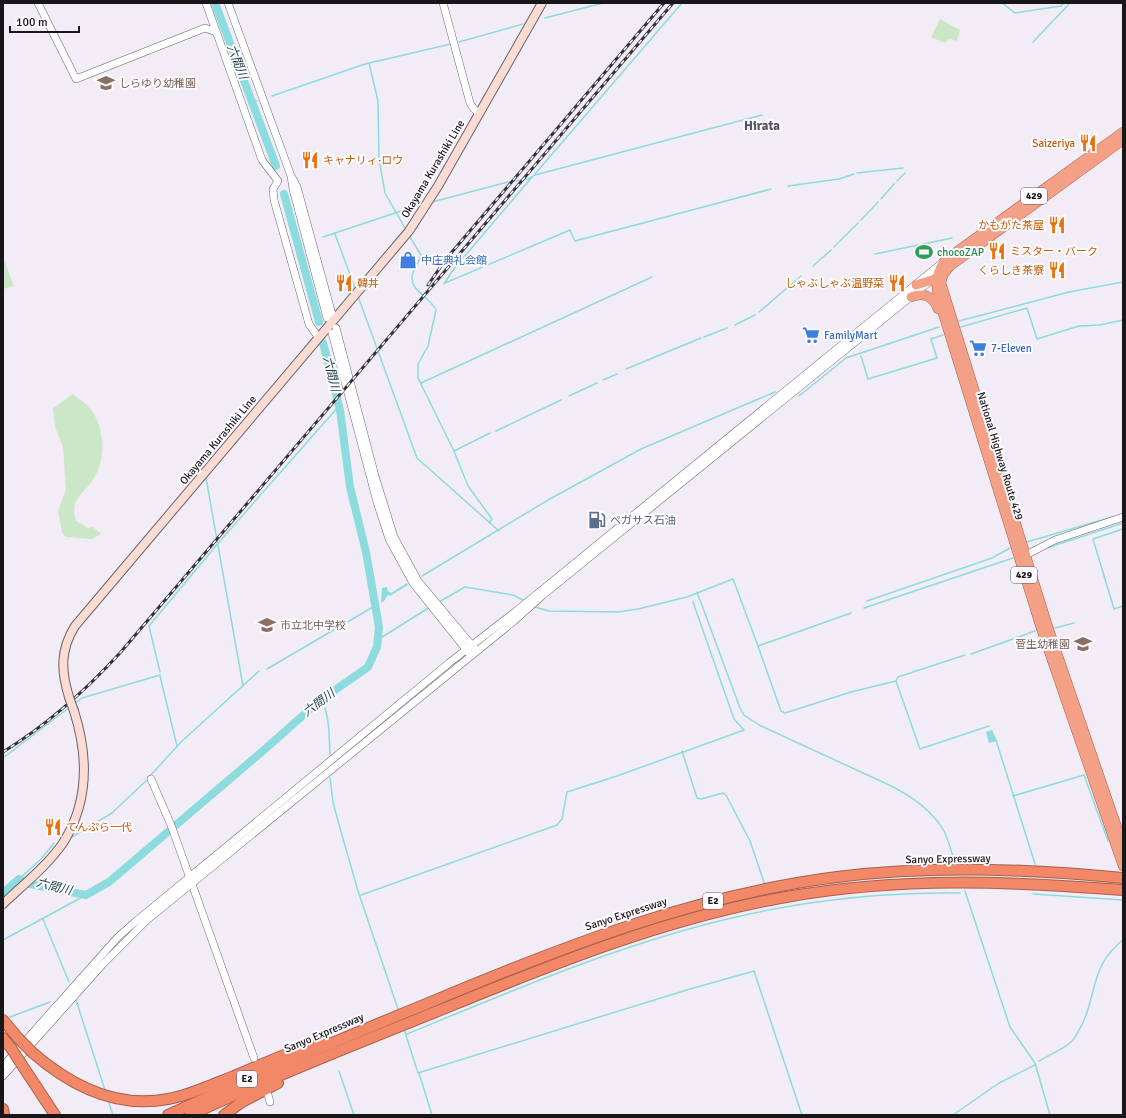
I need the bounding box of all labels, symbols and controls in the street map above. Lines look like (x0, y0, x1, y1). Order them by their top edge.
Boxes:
scale bar (10, 8, 79, 34)
text: 100 m (16, 15, 48, 30)
water label: 六間川 (224, 43, 251, 83)
school or university icon: しらゆり幼稚園 (96, 73, 116, 93)
place label: しらゆり幼稚園 (119, 77, 196, 90)
street label: Okayama Kurashiki Line (399, 118, 467, 220)
district label: Hirata (744, 118, 780, 134)
restaurant icon: Saizeriya (1078, 133, 1098, 153)
place label: Saizeriya (1032, 137, 1075, 150)
restaurant icon: キャナリィ·ロウ (300, 150, 320, 170)
place label: キャナリィ·ロウ (323, 154, 403, 167)
road number: 429 (1021, 188, 1047, 204)
restaurant icon: かもがた茶屋 (1047, 215, 1067, 235)
place label: かもがた茶屋 (978, 219, 1044, 232)
restaurant icon: ミスター・バーク (987, 241, 1007, 261)
sports icon: chocoZAP (914, 242, 934, 262)
place label: ミスター・バーク (1010, 245, 1098, 258)
place label: chocoZAP (937, 246, 984, 259)
shop icon: 中庄典礼会館 (398, 250, 418, 270)
place label: 中庄典礼会館 (421, 254, 487, 267)
restaurant icon: くらしき茶寮 (1047, 260, 1067, 280)
place label: くらしき茶寮 (978, 264, 1044, 277)
restaurant icon: 韓丼 (334, 273, 354, 293)
restaurant icon: しゃぶしゃぶ温野菜 (887, 273, 907, 293)
place label: 韓丼 (357, 277, 379, 290)
place label: しゃぶしゃぶ温野菜 (785, 277, 884, 290)
supermarket icon: FamilyMart (801, 325, 821, 345)
place label: FamilyMart (824, 329, 878, 342)
supermarket icon: 7-Eleven (968, 338, 988, 358)
place label: 7-Eleven (991, 342, 1032, 355)
water label: 六間川 (319, 355, 343, 395)
street label: National Highway Route 429 (974, 390, 1026, 522)
street label: Okayama Kurashiki Line (177, 393, 259, 487)
fuel station icon: ペガサス石油 (587, 510, 607, 530)
place label: ペガサス石油 (610, 514, 676, 527)
road number: 429 (1011, 567, 1037, 583)
school or university icon: 市立北中学校 (257, 615, 277, 635)
place label: 市立北中学校 (280, 619, 346, 632)
school or university icon: 菅生幼稚園 (1073, 634, 1093, 654)
place label: 菅生幼稚園 (1015, 638, 1070, 651)
water label: 六間川 (300, 685, 339, 720)
restaurant icon: てんぷら一代 (43, 817, 63, 837)
place label: てんぷら一代 (66, 821, 132, 834)
street label: Sanyo Expressway (905, 852, 992, 866)
water label: 六間川 (35, 875, 75, 899)
road number: E2 (703, 893, 723, 909)
street label: Sanyo Expressway (583, 894, 669, 933)
street label: Sanyo Expressway (282, 1010, 367, 1056)
road number: E2 (237, 1071, 257, 1087)

